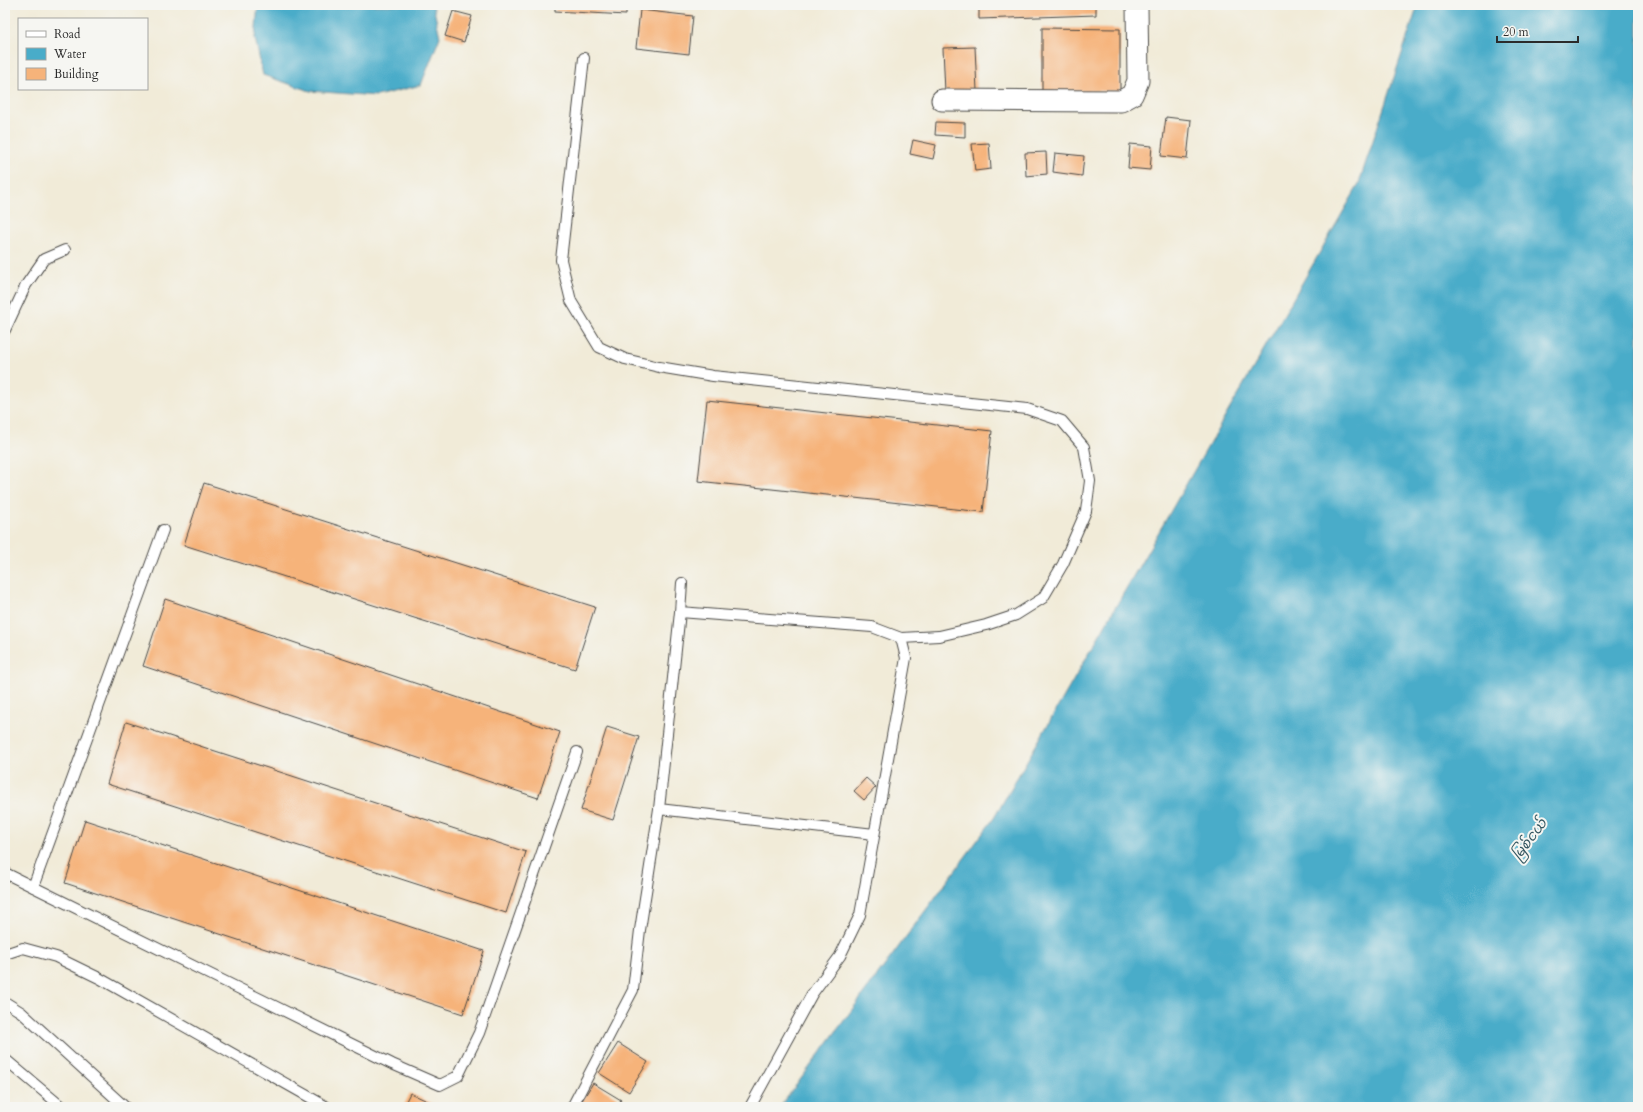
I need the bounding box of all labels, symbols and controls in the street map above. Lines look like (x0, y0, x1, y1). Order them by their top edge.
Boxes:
legend (18, 18, 148, 90)
scale bar (1497, 18, 1578, 44)
text: 20 m (1503, 24, 1530, 40)
text: Road (54, 26, 81, 42)
text: Water (53, 46, 87, 62)
text: Building (54, 66, 99, 82)
water label: မြစ်ငယ် (1507, 813, 1554, 865)

